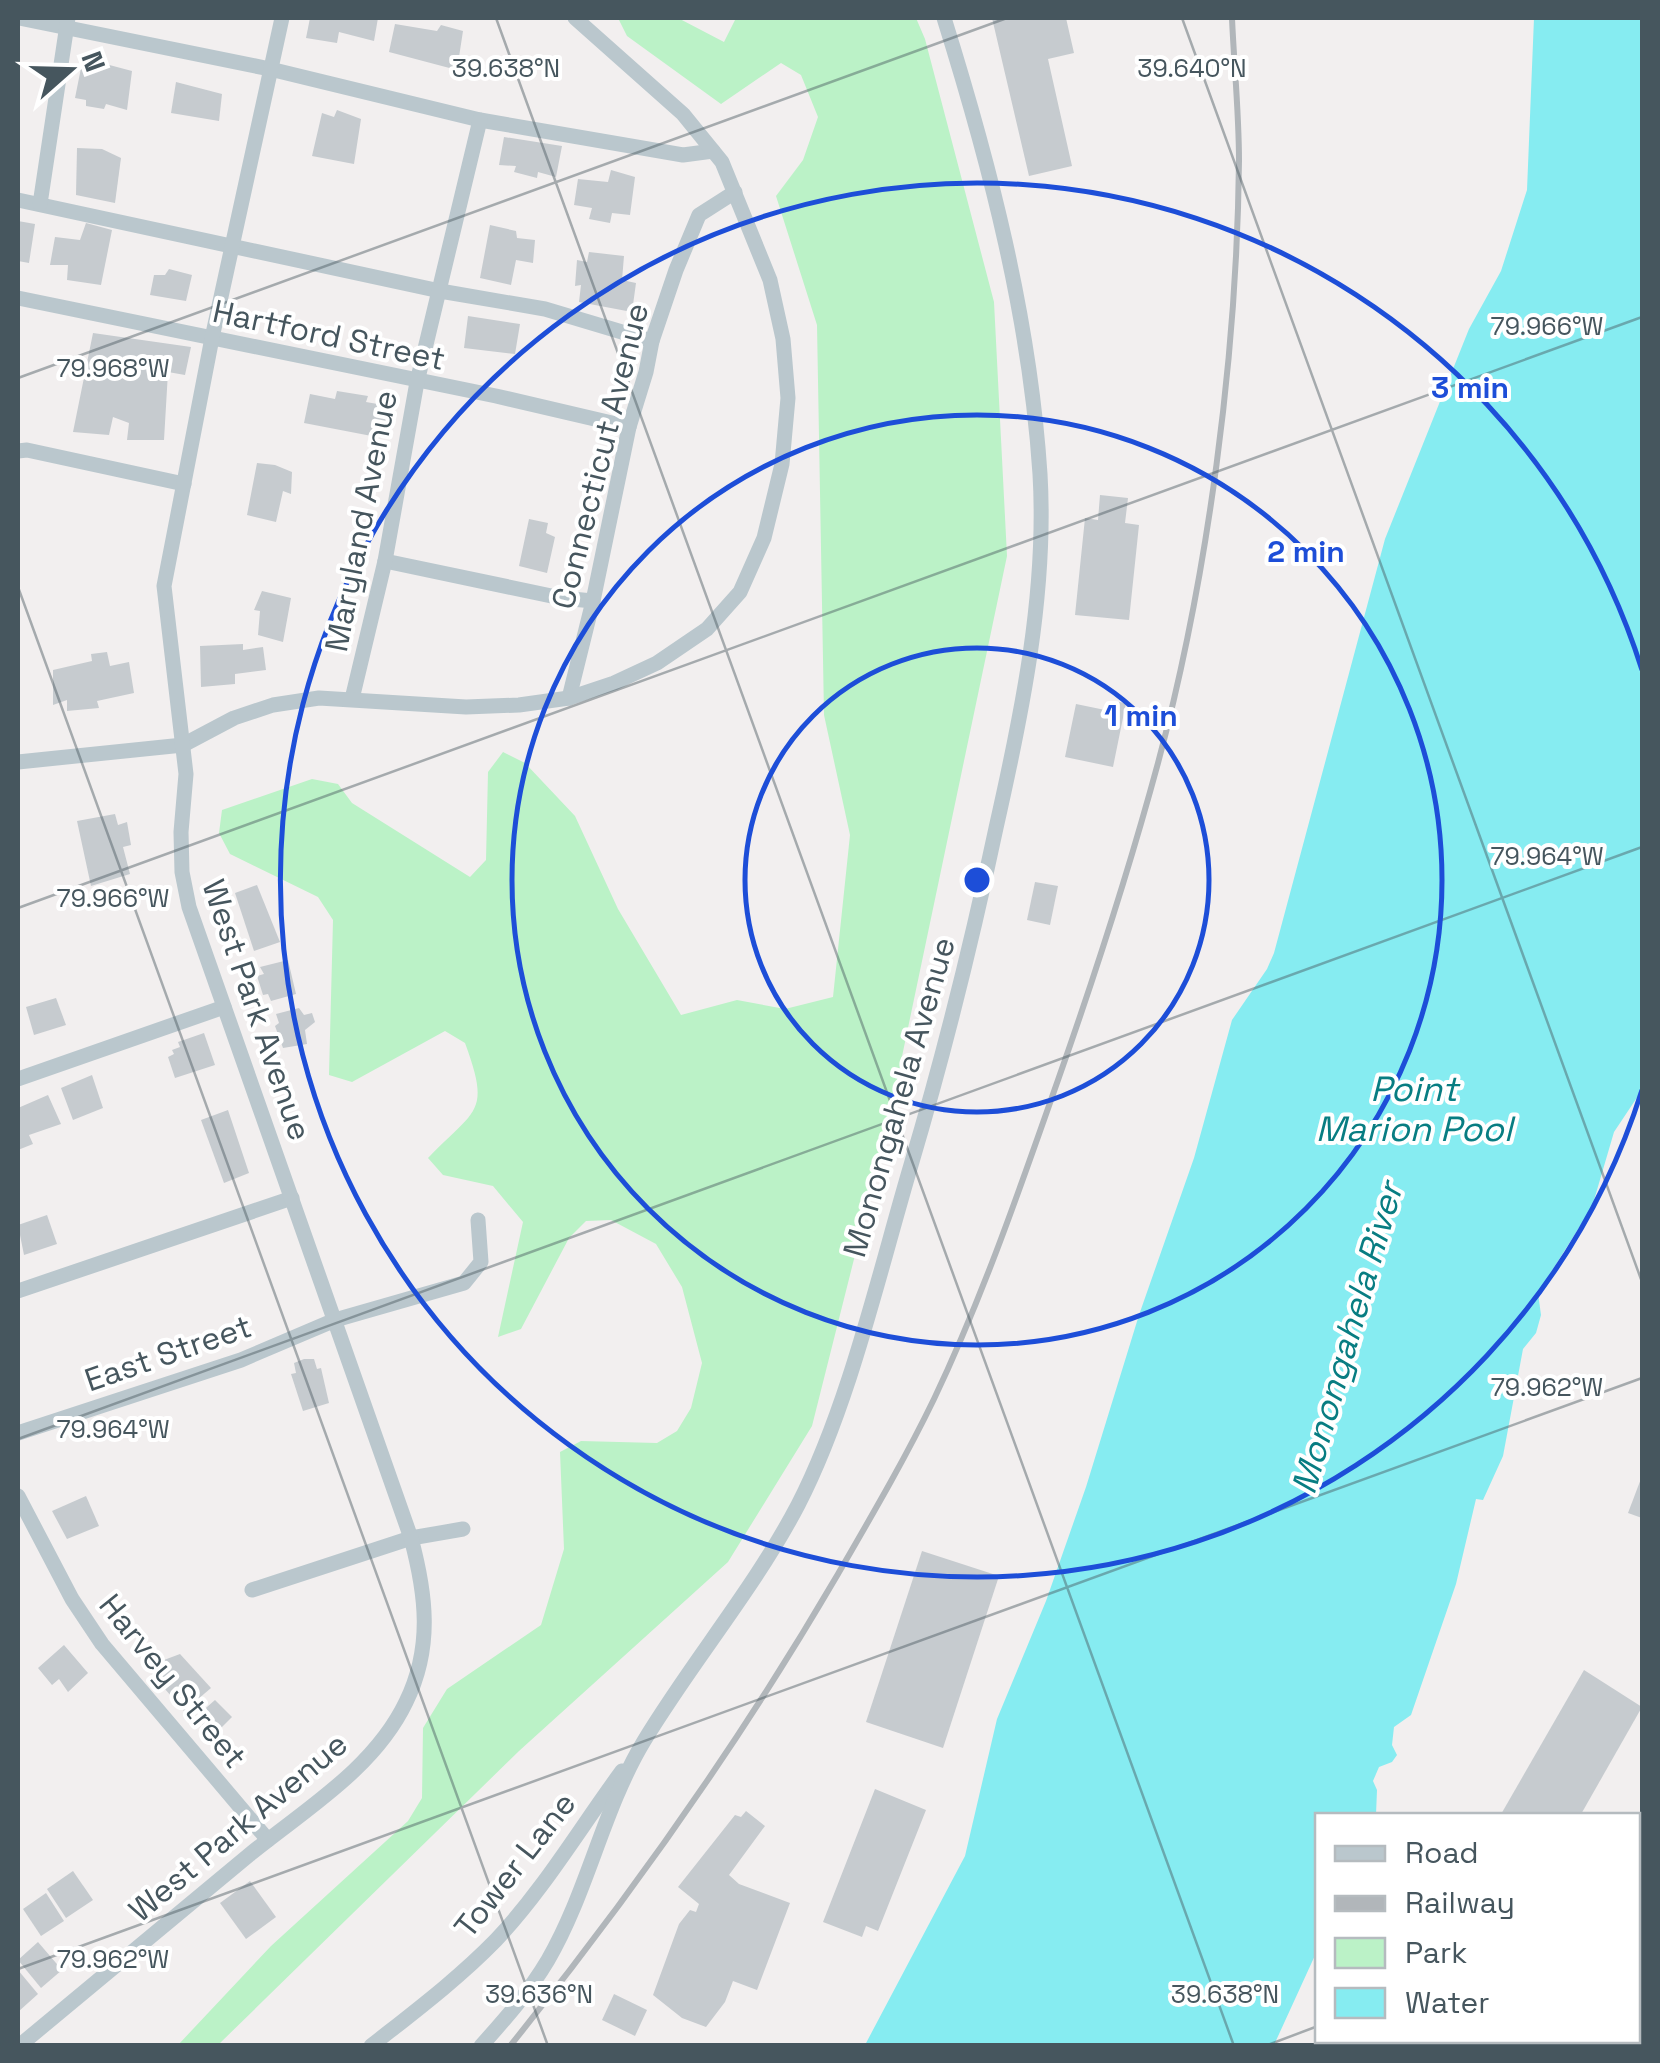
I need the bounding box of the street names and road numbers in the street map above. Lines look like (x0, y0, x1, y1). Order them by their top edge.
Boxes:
street label: Hartford Street (209, 291, 449, 379)
street label: Connecticut Avenue (543, 299, 657, 613)
street label: Maryland Avenue (316, 387, 406, 655)
street label: West Park Avenue (194, 874, 320, 1146)
street label: Monongahela Avenue (834, 932, 964, 1262)
street label: East Street (79, 1306, 257, 1400)
street label: Harvey Street (91, 1586, 255, 1776)
street label: West Park Avenue (120, 1724, 356, 1930)
street label: Tower Lane (446, 1784, 584, 1946)

